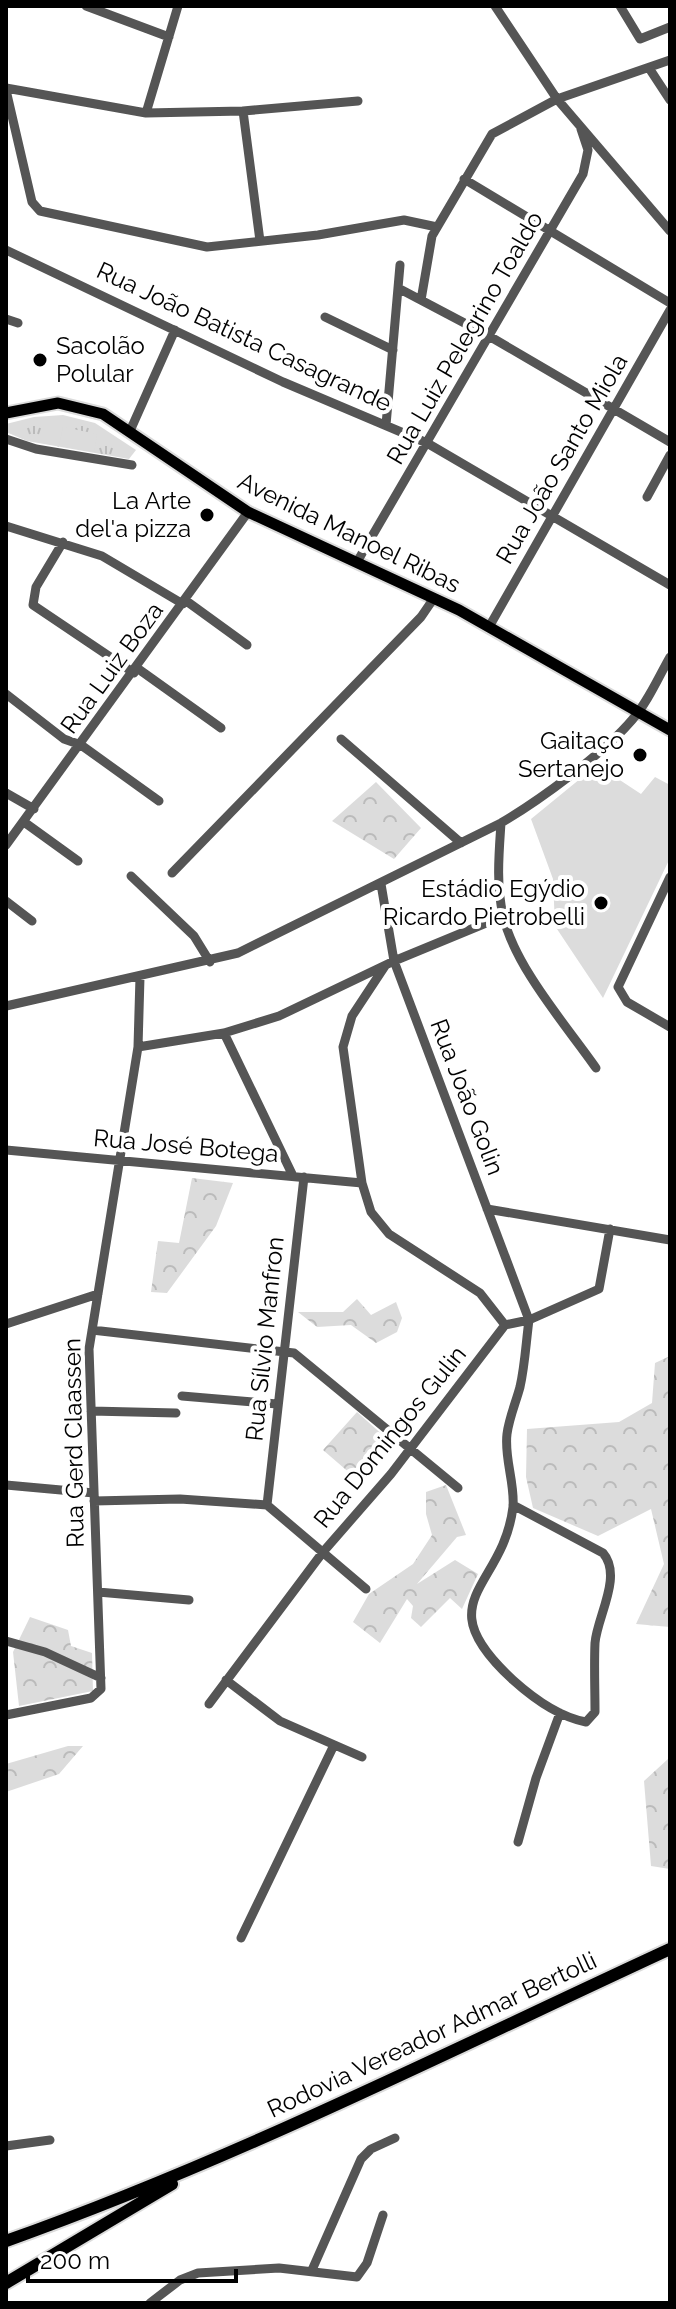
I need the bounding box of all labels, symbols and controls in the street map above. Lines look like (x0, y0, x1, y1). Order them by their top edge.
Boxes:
street label: Rua Luiz Pelegrino Toaldo (380, 206, 549, 469)
street label: Rua João Batista Casagrande (92, 255, 396, 418)
place label: Sacolão Polular (56, 331, 145, 388)
street label: Rua João Santo Miola (490, 349, 633, 569)
marker: Sacolão Polular (31, 351, 49, 369)
street label: Avenida Manoel Ribas (233, 466, 465, 599)
place label: La Arte del'a pizza (75, 486, 191, 543)
marker: La Arte del'a pizza (198, 506, 216, 524)
street label: Rua Luiz Boza (54, 596, 169, 739)
place label: Gaitaço Sertanejo (518, 726, 624, 783)
marker: Gaitaço Sertanejo (631, 746, 649, 764)
place label: Estádio Egýdio Ricardo Pietrobelli (383, 874, 585, 931)
marker: Estádio Egýdio Ricardo Pietrobelli (592, 894, 610, 912)
street label: Rua João Golin (424, 1015, 510, 1179)
street label: Rua José Botega (92, 1123, 280, 1168)
street label: Rua Sílvio Manfron (239, 1235, 290, 1443)
street label: Rua Gerd Claassen (57, 1338, 90, 1548)
street label: Rua Domingos Gulin (307, 1340, 472, 1534)
street label: Rodovia Vereador Admar Bertolli (263, 1945, 601, 2124)
scale bar (28, 2233, 236, 2283)
text: 200 m (40, 2246, 110, 2275)

